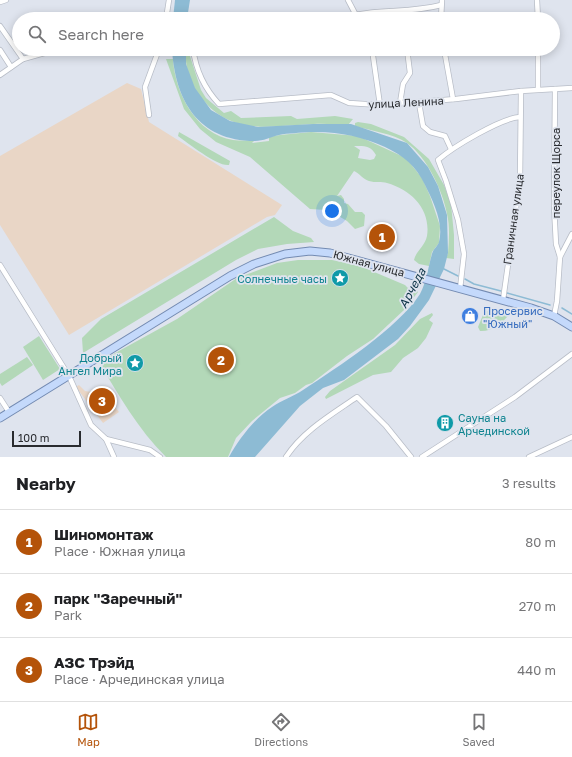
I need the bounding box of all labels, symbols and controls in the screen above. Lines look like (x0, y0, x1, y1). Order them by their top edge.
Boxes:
search box (12, 12, 560, 56)
icon: search (26, 23, 48, 45)
text: Search here (58, 25, 144, 43)
street label: улица Ленина (368, 94, 444, 110)
street label: переулок Щорса (549, 128, 562, 218)
street label: Граничная улица (500, 173, 526, 265)
your location (322, 201, 342, 221)
pin: 1 (369, 222, 395, 252)
street label: Южная улица (332, 247, 406, 279)
water label: Арчеда (395, 264, 429, 311)
place icon: Солнечные часы (330, 268, 350, 288)
place label: Солнечные часы (237, 272, 327, 285)
place label: Просервис "Южный" (483, 304, 543, 330)
shop icon: Просервис "Южный" (460, 306, 480, 326)
pin: 2 (208, 345, 234, 375)
place label: Добрый Ангел Мира (58, 351, 122, 377)
place icon: Добрый Ангел Мира (125, 353, 145, 373)
pin: 3 (89, 386, 115, 416)
place label: Сауна на Арчединской (458, 411, 530, 437)
building icon: Сауна на Арчединской (435, 413, 455, 433)
scale bar (12, 429, 81, 448)
text: 100 m (18, 431, 49, 444)
text: Nearby (16, 473, 76, 494)
text: 3 results (502, 475, 556, 491)
text: Шиномонтаж (54, 525, 154, 543)
text: 1 (26, 534, 32, 550)
text: 80 m (525, 534, 556, 550)
text: Place · Южная улица (54, 543, 186, 559)
text: парк "Заречный" (54, 589, 182, 607)
text: 2 (25, 598, 33, 614)
text: 270 m (519, 598, 556, 614)
text: Park (54, 607, 82, 623)
text: АЗС Трэйд (54, 653, 134, 671)
text: 3 (25, 662, 33, 678)
text: 440 m (517, 662, 556, 678)
text: Place · Арчединская улица (54, 671, 225, 687)
tab: Map (77, 711, 100, 748)
tab: Directions (254, 711, 308, 748)
tab: Saved (463, 711, 495, 748)

